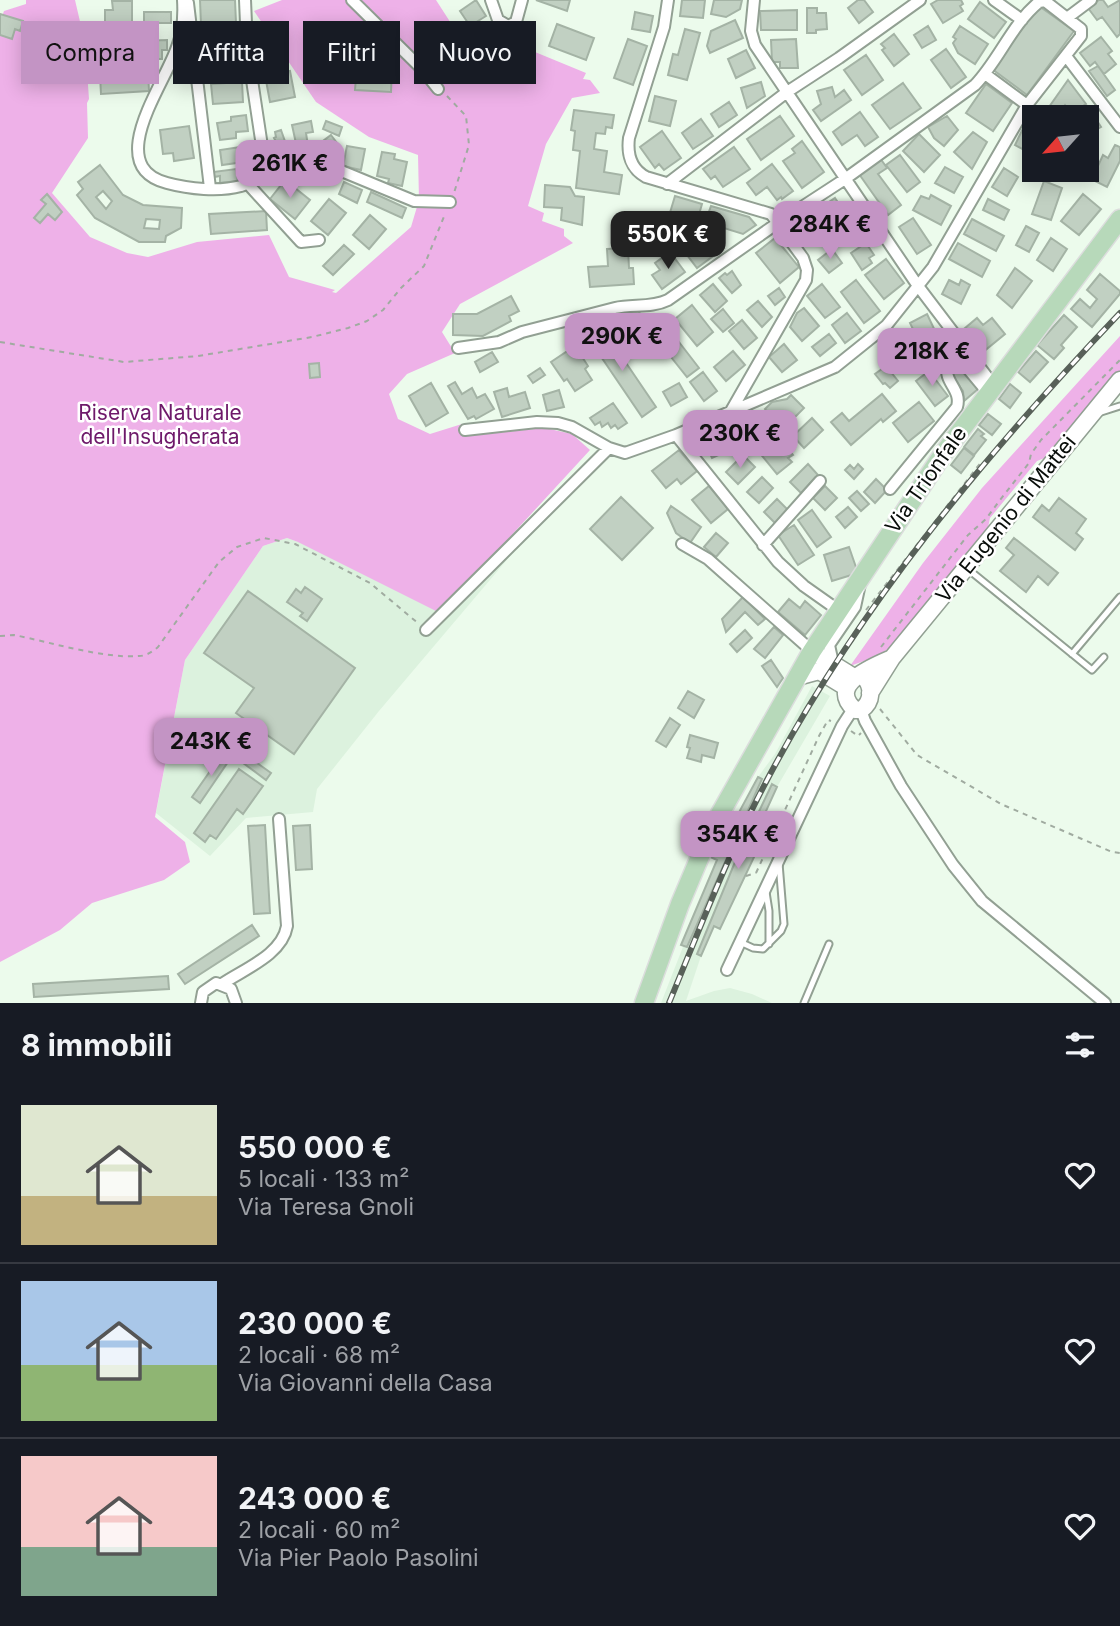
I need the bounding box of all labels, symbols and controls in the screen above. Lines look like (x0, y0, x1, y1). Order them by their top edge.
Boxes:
chip: Compra (21, 21, 159, 84)
chip: Affitta (173, 21, 289, 84)
chip: Filtri (303, 21, 400, 84)
chip: Nuovo (414, 21, 536, 84)
north arrow (1022, 105, 1099, 182)
map controls (1022, 105, 1099, 182)
pin: 261K € (233, 140, 347, 200)
text: 261K € (251, 149, 329, 177)
pin: 284K € (773, 202, 887, 261)
text: 284K € (789, 210, 871, 238)
pin: 550K € (611, 212, 725, 271)
text: 550K € (627, 220, 709, 248)
pin: 290K € (565, 314, 679, 373)
text: 290K € (581, 322, 663, 350)
pin: 218K € (875, 328, 989, 388)
text: 218K € (893, 337, 971, 365)
park label: Riserva Naturale dell'Insugherata (78, 400, 242, 449)
pin: 230K € (683, 410, 797, 470)
text: 230K € (699, 419, 781, 447)
street label: Via Trionfale (880, 422, 972, 538)
street label: Via Eugenio di Mattei (930, 430, 1081, 608)
pin: 243K € (154, 718, 268, 778)
text: 243K € (170, 727, 252, 755)
pin: 354K € (681, 812, 795, 871)
text: 354K € (697, 820, 779, 848)
icon: filters (1061, 1026, 1099, 1064)
text: 8 immobili (21, 1027, 172, 1063)
text: 550 000 € (238, 1129, 392, 1165)
icon: home (77, 1133, 161, 1217)
icon: heart (1061, 1156, 1099, 1194)
text: 5 locali · 133 m² (238, 1165, 409, 1193)
text: Via Teresa Gnoli (238, 1193, 414, 1221)
text: 230 000 € (238, 1305, 392, 1341)
icon: home (77, 1309, 161, 1393)
icon: heart (1061, 1332, 1099, 1370)
text: 2 locali · 68 m² (238, 1341, 400, 1369)
text: Via Giovanni della Casa (238, 1369, 493, 1397)
text: 243 000 € (238, 1480, 392, 1516)
icon: home (77, 1484, 161, 1568)
icon: heart (1061, 1507, 1099, 1545)
text: 2 locali · 60 m² (238, 1516, 400, 1544)
text: Via Pier Paolo Pasolini (238, 1544, 479, 1572)

